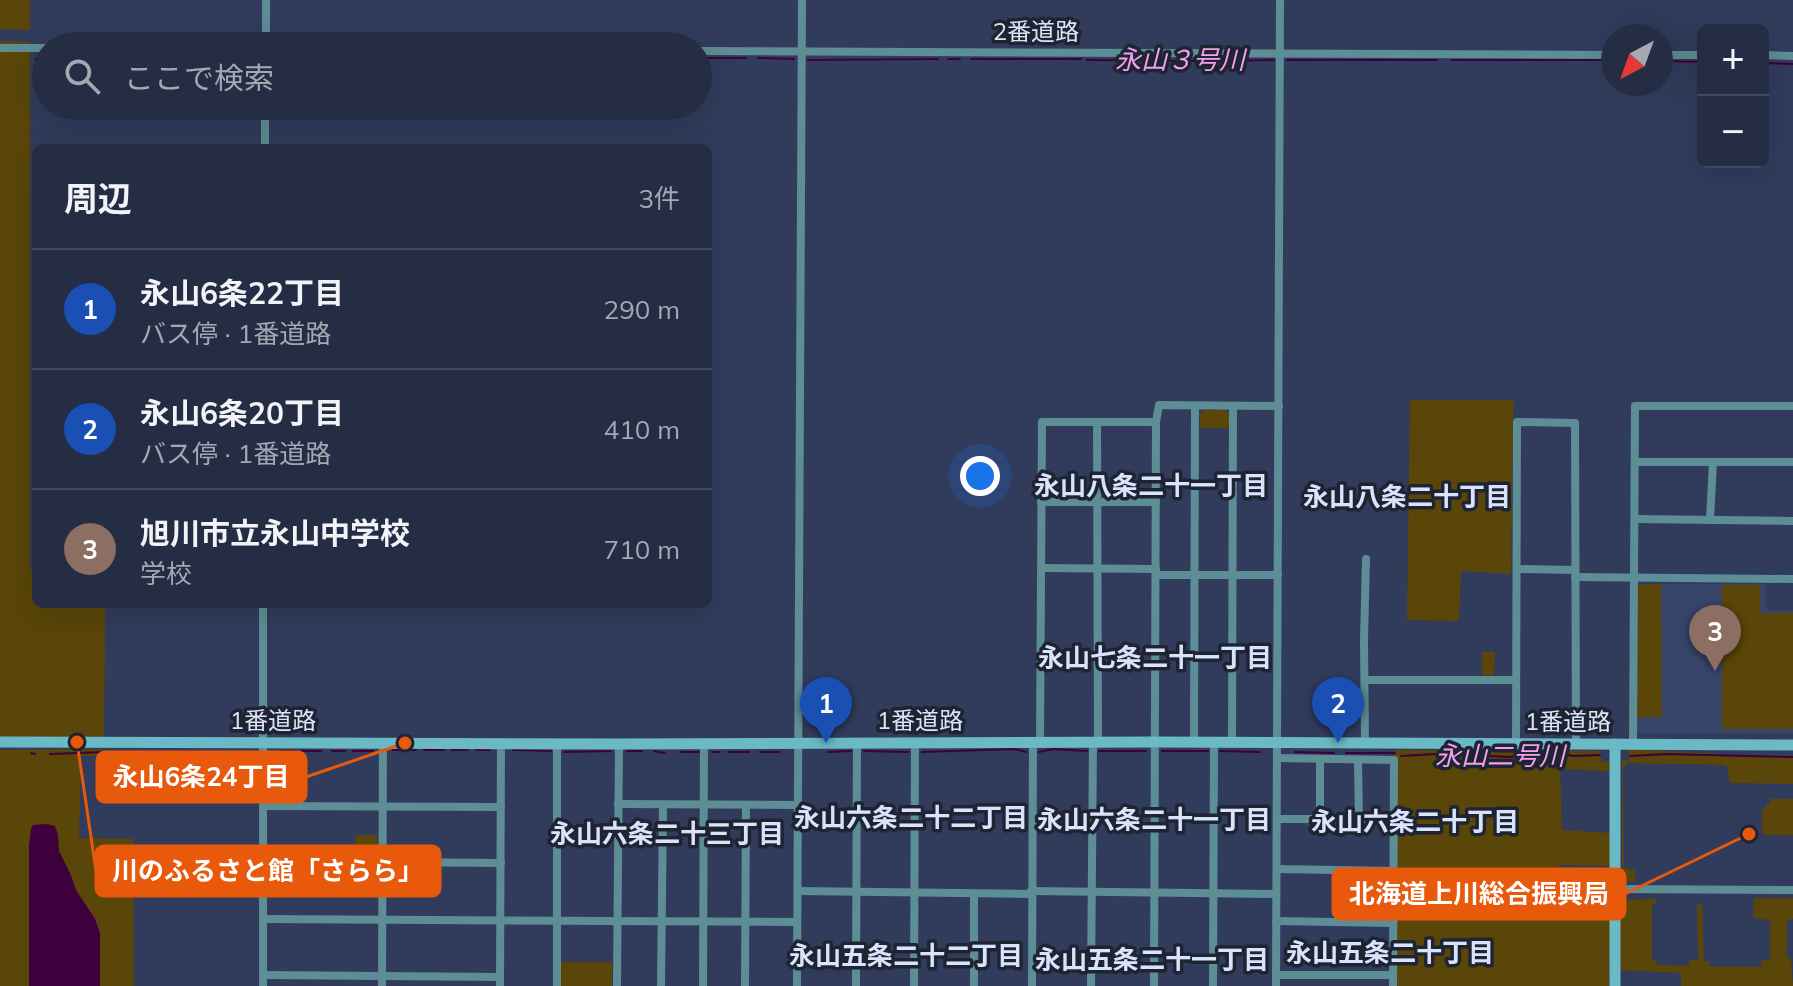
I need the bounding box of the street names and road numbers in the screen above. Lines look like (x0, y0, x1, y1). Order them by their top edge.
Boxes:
street label: 2番道路 (993, 16, 1079, 46)
street label: 1番道路 (230, 705, 316, 735)
street label: 1番道路 (877, 705, 963, 735)
street label: 1番道路 (1525, 706, 1611, 736)

